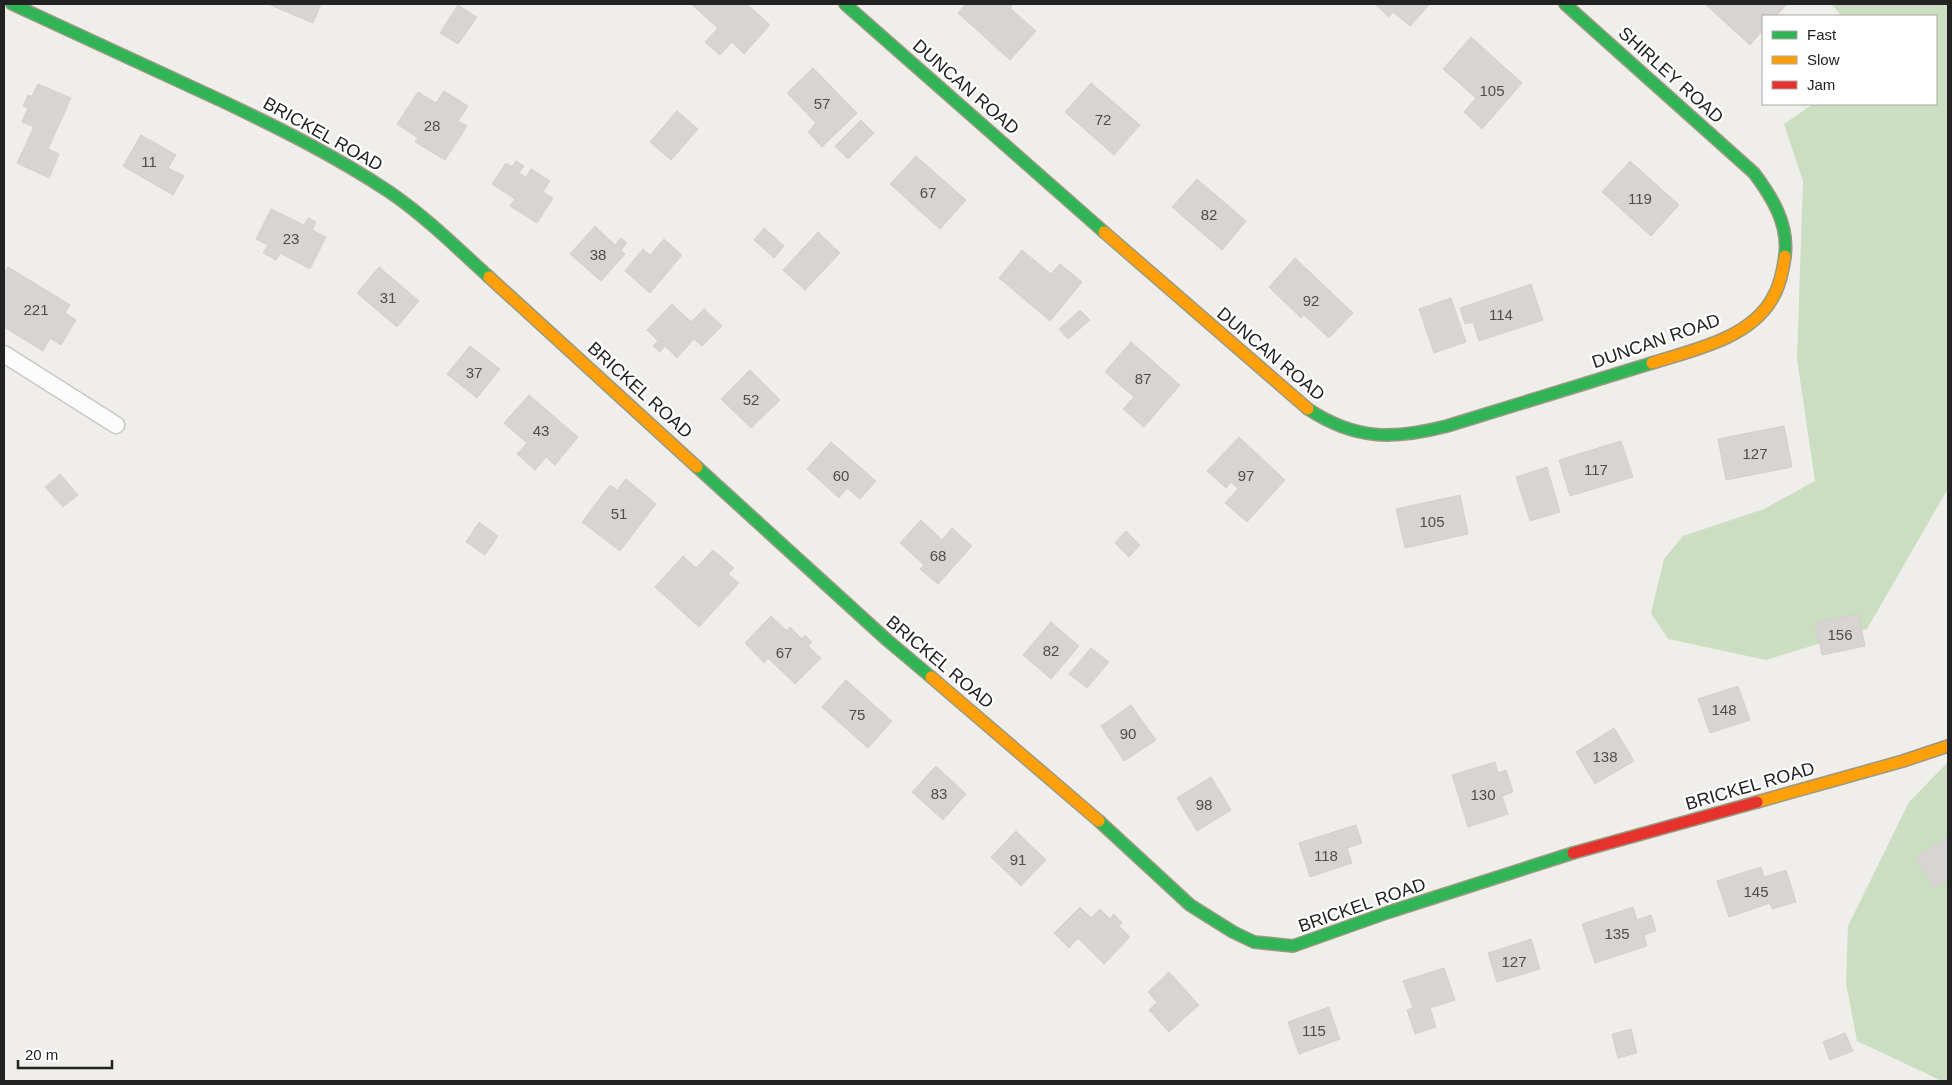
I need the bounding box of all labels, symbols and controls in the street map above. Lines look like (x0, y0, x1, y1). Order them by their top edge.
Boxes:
legend (1762, 15, 1937, 105)
street label: SHIRLEY ROAD (1615, 23, 1727, 127)
text: Fast (1807, 26, 1837, 43)
street label: DUNCAN ROAD (909, 35, 1023, 139)
text: Slow (1807, 51, 1840, 68)
text: Jam (1807, 76, 1835, 93)
house number: 105 (1479, 82, 1505, 99)
street label: BRICKEL ROAD (260, 93, 386, 175)
house number: 57 (814, 95, 830, 112)
house number: 72 (1095, 111, 1111, 128)
house number: 28 (424, 117, 440, 134)
house number: 11 (141, 153, 157, 170)
house number: 67 (920, 184, 936, 201)
house number: 119 (1628, 190, 1652, 207)
house number: 82 (1201, 206, 1217, 223)
house number: 23 (283, 230, 299, 247)
house number: 38 (590, 246, 606, 263)
house number: 31 (380, 289, 396, 306)
house number: 92 (1303, 292, 1319, 309)
house number: 221 (23, 301, 49, 318)
street label: DUNCAN ROAD (1213, 303, 1329, 405)
house number: 114 (1489, 306, 1513, 323)
street label: DUNCAN ROAD (1589, 310, 1723, 372)
street label: BRICKEL ROAD (584, 338, 696, 442)
house number: 37 (466, 364, 482, 381)
house number: 87 (1135, 370, 1151, 387)
house number: 52 (743, 391, 759, 408)
house number: 43 (533, 422, 549, 439)
house number: 127 (1742, 445, 1768, 462)
house number: 117 (1584, 461, 1608, 478)
house number: 60 (833, 467, 849, 484)
house number: 97 (1238, 467, 1254, 484)
house number: 51 (611, 505, 627, 522)
house number: 105 (1419, 513, 1445, 530)
house number: 68 (930, 547, 946, 564)
street label: BRICKEL ROAD (882, 611, 998, 713)
house number: 156 (1827, 626, 1853, 643)
house number: 82 (1043, 642, 1059, 659)
house number: 67 (776, 644, 792, 661)
house number: 148 (1711, 701, 1737, 718)
house number: 75 (849, 706, 865, 723)
house number: 90 (1120, 725, 1136, 742)
house number: 138 (1592, 748, 1618, 765)
street label: BRICKEL ROAD (1683, 758, 1817, 814)
house number: 83 (931, 785, 947, 802)
house number: 130 (1470, 786, 1496, 803)
house number: 98 (1196, 796, 1212, 813)
house number: 118 (1314, 847, 1338, 864)
house number: 91 (1010, 851, 1026, 868)
street label: BRICKEL ROAD (1296, 874, 1428, 936)
house number: 145 (1743, 883, 1769, 900)
house number: 135 (1604, 925, 1630, 942)
house number: 127 (1501, 953, 1527, 970)
house number: 115 (1302, 1022, 1326, 1039)
scale bar (18, 1038, 111, 1070)
text: 20 m (25, 1046, 58, 1063)

